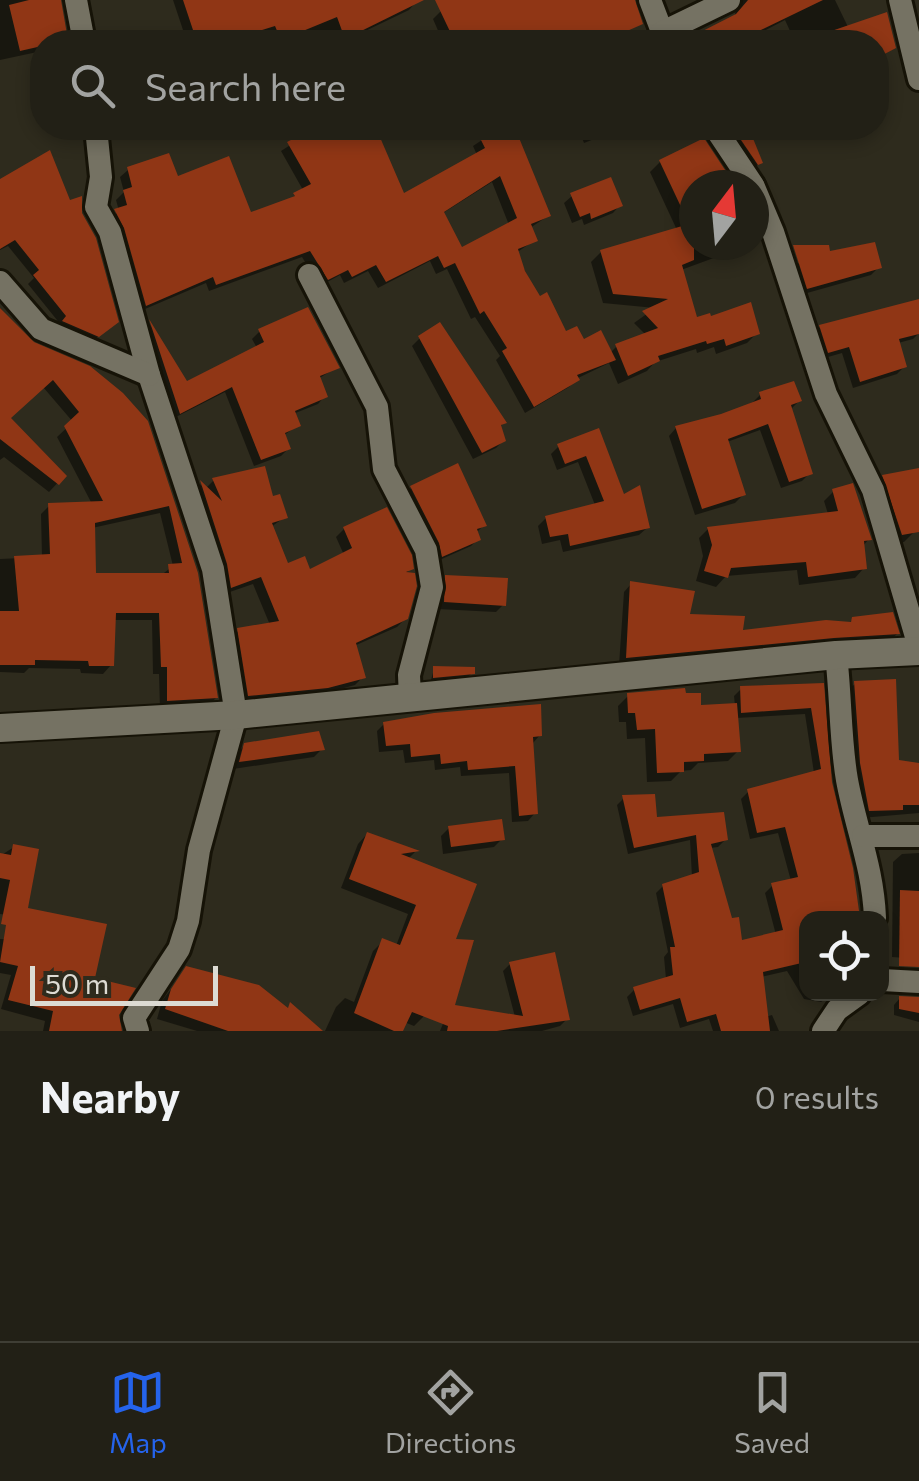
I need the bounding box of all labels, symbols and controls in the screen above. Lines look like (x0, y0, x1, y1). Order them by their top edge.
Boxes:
search box (30, 30, 889, 140)
icon: search (65, 58, 120, 113)
text: Search here (145, 62, 346, 109)
north arrow (679, 170, 769, 260)
map controls (799, 911, 889, 1001)
button: locate (799, 911, 889, 1001)
scale bar (30, 961, 218, 1006)
text: 50 m (45, 966, 109, 1000)
text: Nearby (40, 1070, 180, 1122)
text: 0 results (755, 1076, 879, 1116)
tab: Map (109, 1365, 167, 1459)
tab: Directions (385, 1365, 516, 1459)
tab: Saved (734, 1365, 810, 1459)

